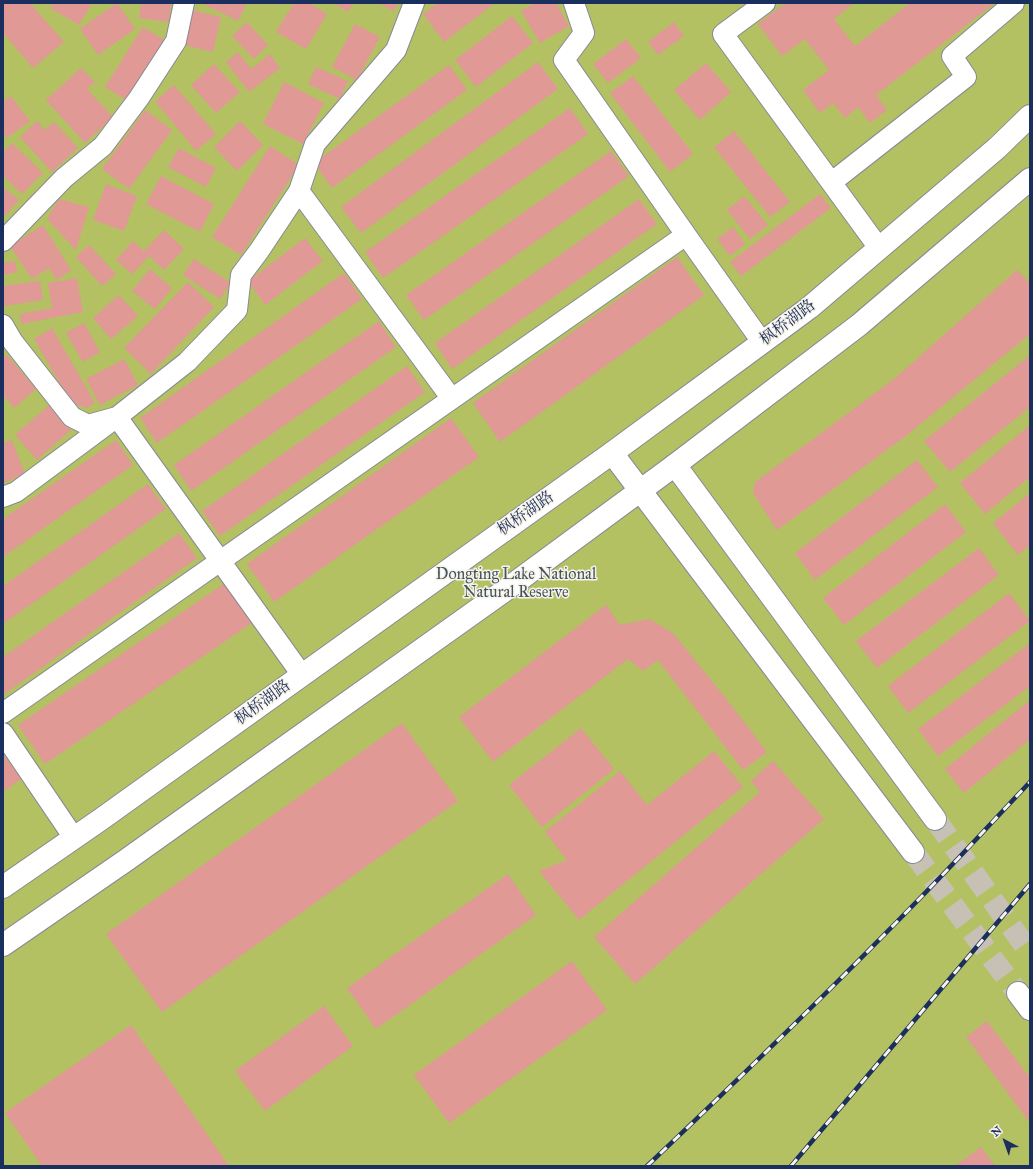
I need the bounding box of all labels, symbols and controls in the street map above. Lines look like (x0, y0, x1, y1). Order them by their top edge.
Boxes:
street label: 枫桥湖路 (757, 296, 819, 350)
street label: 枫桥湖路 (494, 488, 558, 540)
park label: Dongting Lake National Natural Reserve (436, 565, 596, 603)
street label: 枫桥湖路 (231, 676, 295, 730)
north arrow (985, 1121, 1025, 1161)
text: N (989, 1124, 1005, 1140)

